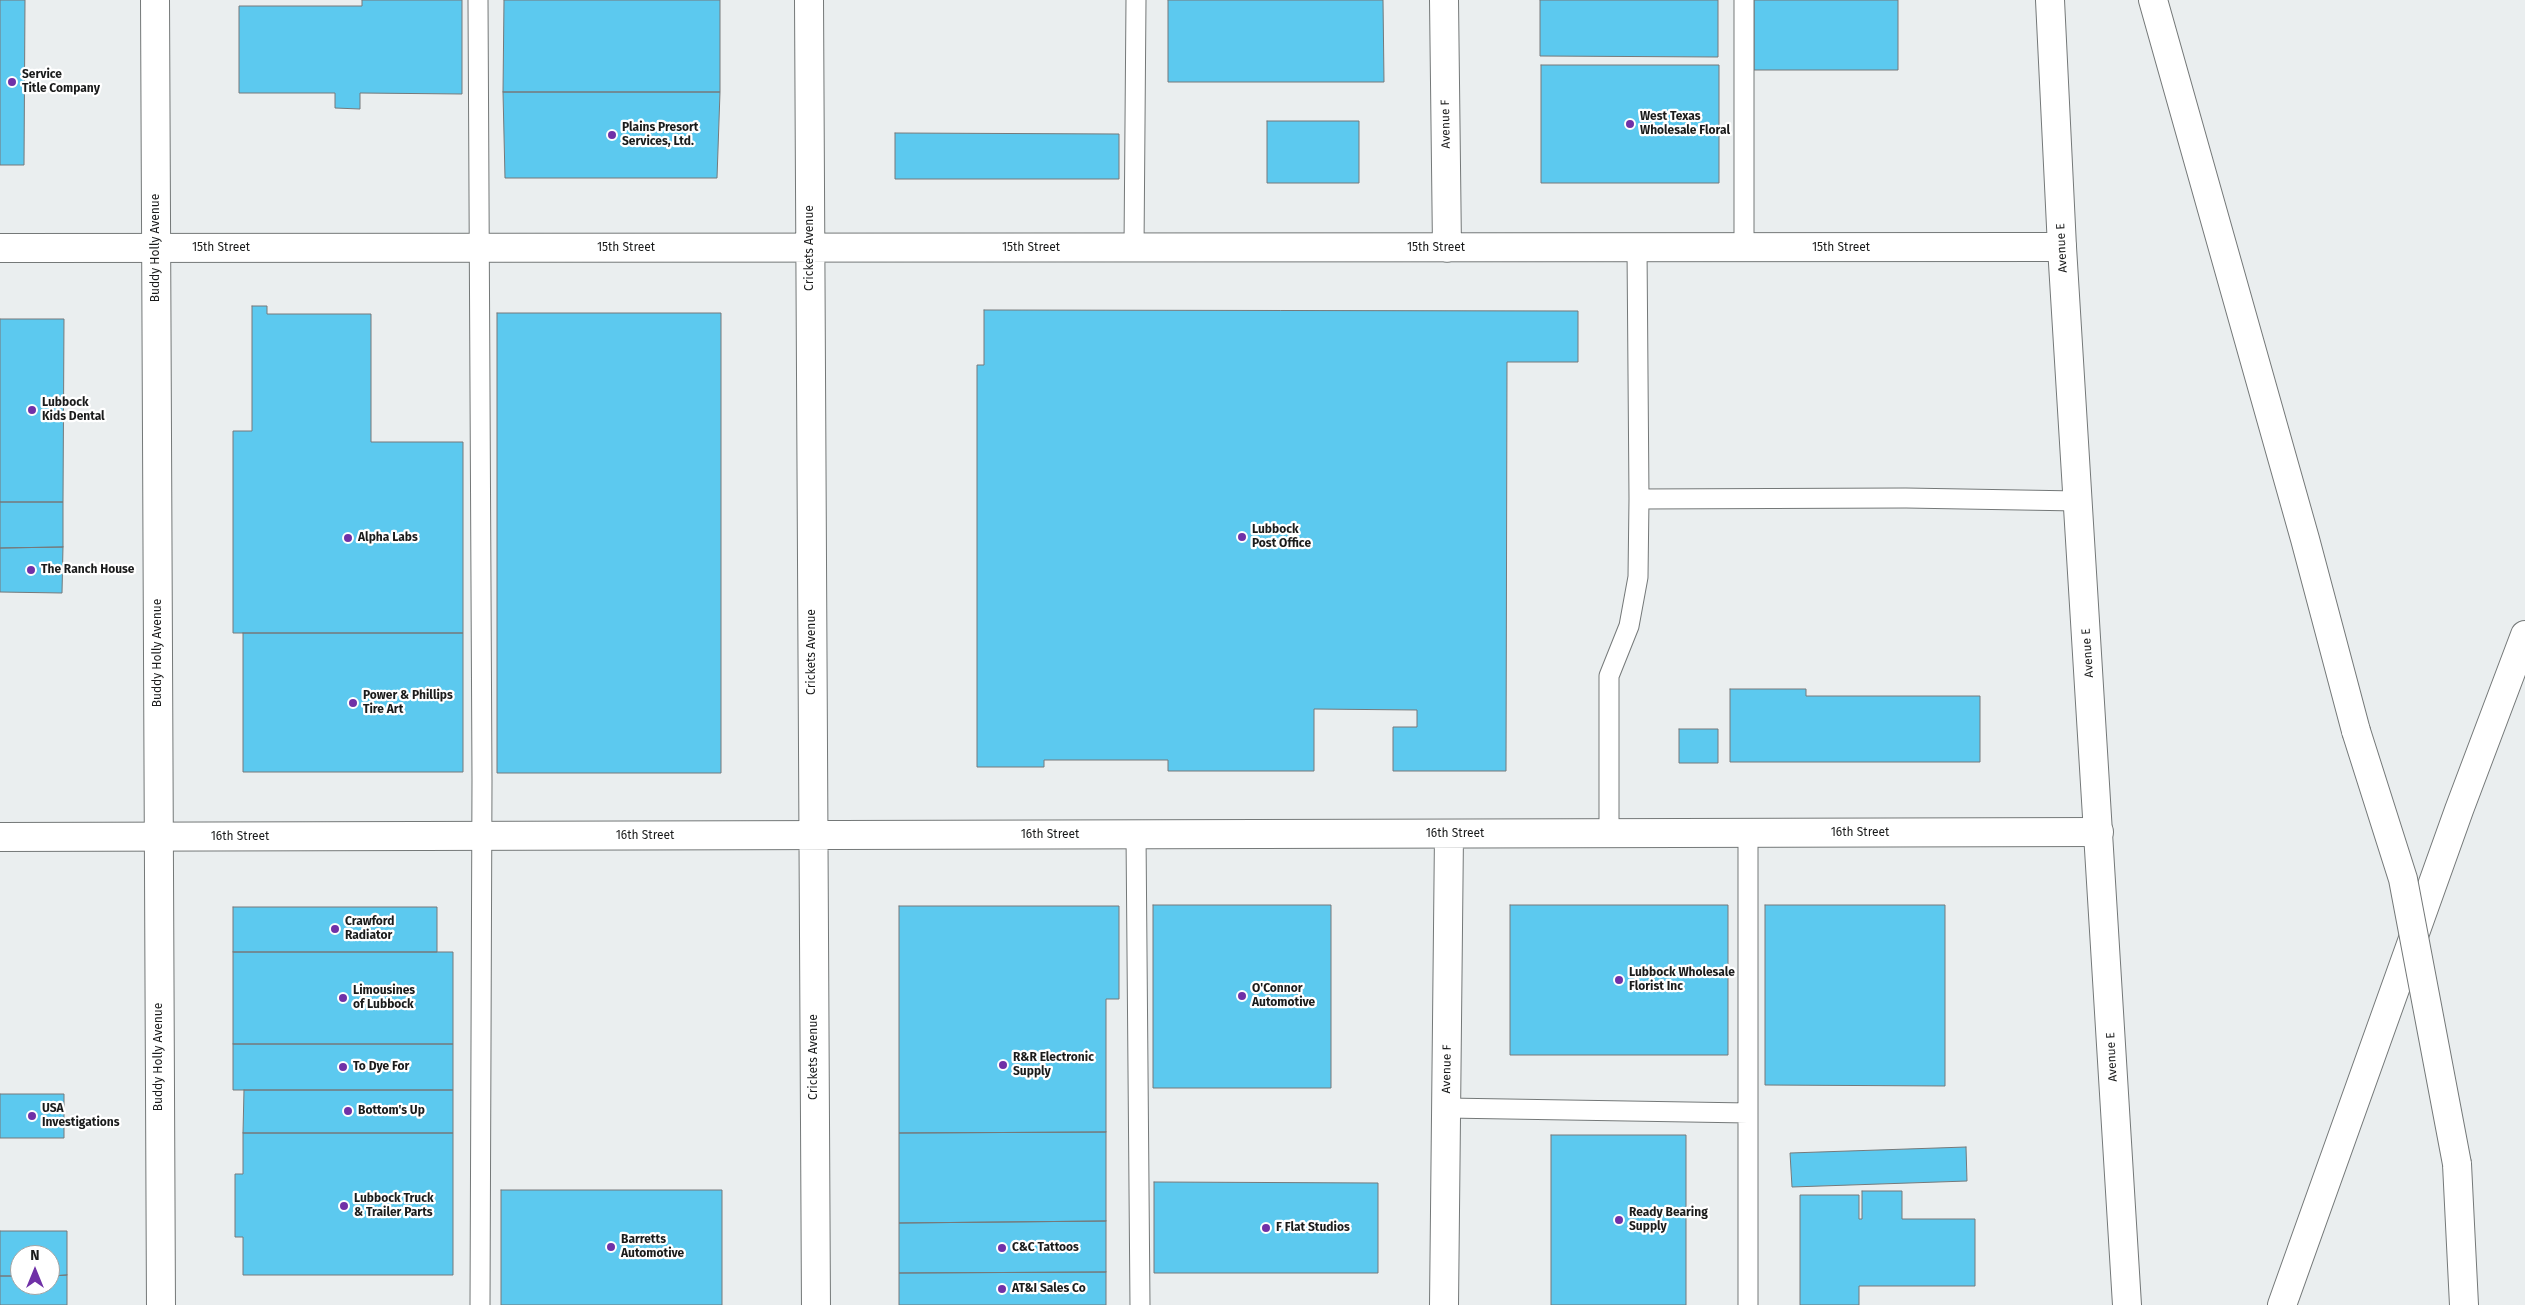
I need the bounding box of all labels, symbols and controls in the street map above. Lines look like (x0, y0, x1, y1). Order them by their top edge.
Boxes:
place label: Service Title Company (22, 68, 100, 96)
marker: Service Title Company (6, 76, 18, 88)
street label: Avenue F (1438, 99, 1454, 149)
place label: West Texas Wholesale Floral (1640, 110, 1730, 138)
marker: West Texas Wholesale Floral (1624, 118, 1636, 130)
place label: Plains Presort Services, Ltd. (622, 121, 698, 149)
marker: Plains Presort Services, Ltd. (606, 129, 618, 141)
street label: Buddy Holly Avenue (149, 194, 163, 302)
street label: Crickets Avenue (803, 205, 817, 291)
street label: Avenue E (2054, 223, 2070, 273)
street label: 15th Street (192, 241, 250, 255)
street label: 15th Street (597, 241, 655, 255)
street label: 15th Street (1002, 241, 1060, 255)
street label: 15th Street (1407, 241, 1465, 255)
street label: 15th Street (1812, 241, 1870, 255)
place label: Lubbock Kids Dental (42, 396, 105, 424)
marker: Lubbock Kids Dental (26, 404, 38, 416)
place label: Lubbock Post Office (1252, 523, 1311, 551)
place label: Alpha Labs (358, 531, 418, 545)
marker: Lubbock Post Office (1236, 531, 1248, 543)
marker: Alpha Labs (342, 532, 354, 544)
place label: The Ranch House (41, 563, 134, 577)
marker: The Ranch House (25, 564, 37, 576)
street label: Buddy Holly Avenue (151, 599, 165, 707)
street label: Crickets Avenue (805, 609, 819, 695)
street label: Avenue E (2079, 628, 2097, 678)
place label: Power & Phillips Tire Art (363, 689, 453, 717)
marker: Power & Phillips Tire Art (347, 697, 359, 709)
street label: 16th Street (1831, 826, 1889, 840)
street label: 16th Street (1426, 827, 1484, 841)
street label: 16th Street (1021, 828, 1079, 842)
street label: 16th Street (616, 829, 674, 843)
street label: 16th Street (211, 830, 269, 844)
place label: Crawford Radiator (345, 915, 394, 943)
marker: Crawford Radiator (329, 923, 341, 935)
place label: Lubbock Wholesale Florist Inc (1629, 966, 1735, 994)
marker: Lubbock Wholesale Florist Inc (1613, 974, 1625, 986)
place label: O'Connor Automotive (1252, 982, 1315, 1010)
place label: Limousines of Lubbock (353, 984, 415, 1012)
marker: O'Connor Automotive (1236, 990, 1248, 1002)
marker: Limousines of Lubbock (337, 992, 349, 1004)
street label: Buddy Holly Avenue (152, 1003, 166, 1111)
street label: Crickets Avenue (807, 1014, 821, 1100)
street label: Avenue E (2104, 1032, 2120, 1082)
street label: Avenue F (1439, 1044, 1455, 1094)
place label: R&R Electronic Supply (1013, 1051, 1094, 1079)
marker: R&R Electronic Supply (997, 1059, 1009, 1071)
place label: To Dye For (353, 1060, 409, 1074)
marker: To Dye For (337, 1061, 349, 1073)
place label: USA Investigations (42, 1102, 120, 1130)
place label: Bottom's Up (358, 1104, 425, 1118)
marker: Bottom's Up (342, 1105, 354, 1117)
marker: USA Investigations (26, 1110, 38, 1122)
place label: Lubbock Truck & Trailer Parts (354, 1192, 434, 1220)
marker: Lubbock Truck & Trailer Parts (338, 1200, 350, 1212)
place label: Ready Bearing Supply (1629, 1206, 1708, 1234)
marker: Ready Bearing Supply (1613, 1214, 1625, 1226)
place label: F Flat Studios (1276, 1221, 1350, 1235)
marker: F Flat Studios (1260, 1222, 1272, 1234)
place label: Barretts Automotive (621, 1233, 684, 1261)
marker: Barretts Automotive (605, 1241, 617, 1253)
place label: C&C Tattoos (1012, 1241, 1079, 1255)
marker: C&C Tattoos (996, 1242, 1008, 1254)
north arrow (10, 1245, 60, 1295)
text: N (30, 1247, 40, 1264)
place label: AT&I Sales Co (1012, 1282, 1086, 1296)
marker: AT&I Sales Co (996, 1283, 1008, 1295)

